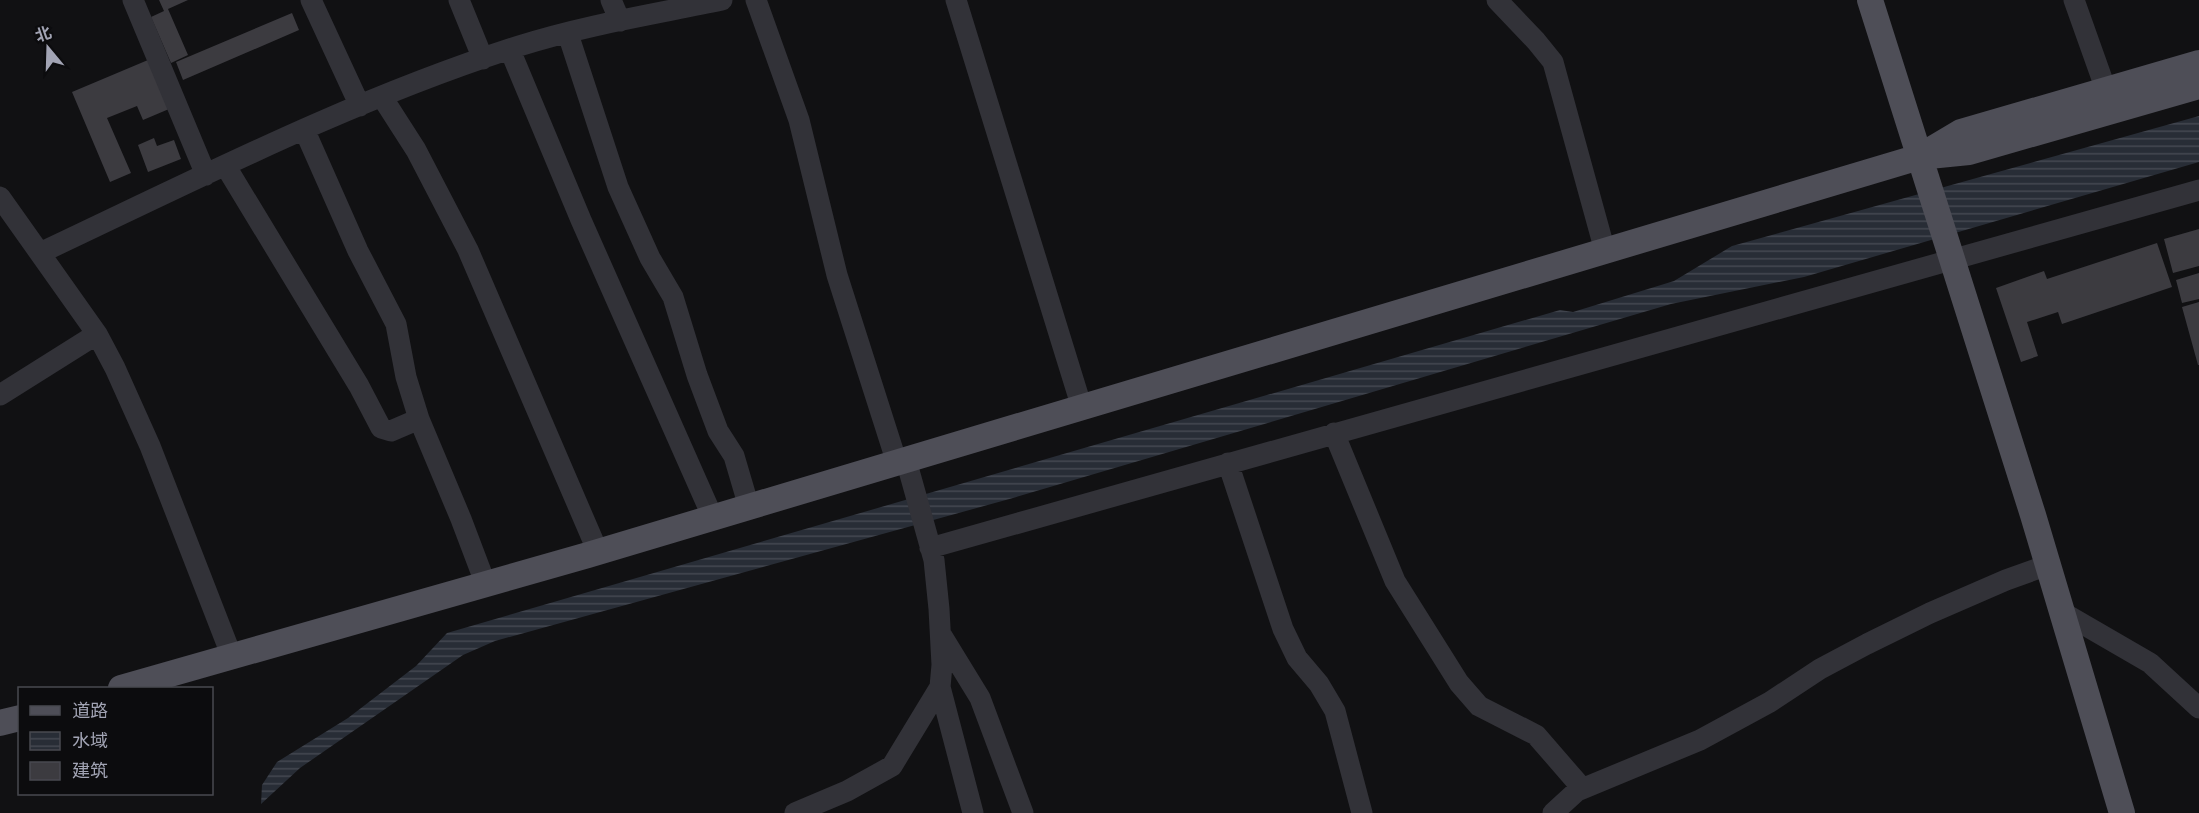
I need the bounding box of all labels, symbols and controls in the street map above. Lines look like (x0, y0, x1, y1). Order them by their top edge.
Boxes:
north arrow (18, 18, 78, 78)
text: 北 (32, 22, 54, 47)
legend (18, 687, 213, 795)
text: 道路 (72, 699, 108, 722)
text: 水域 (72, 729, 108, 752)
text: 建筑 (72, 759, 108, 782)

